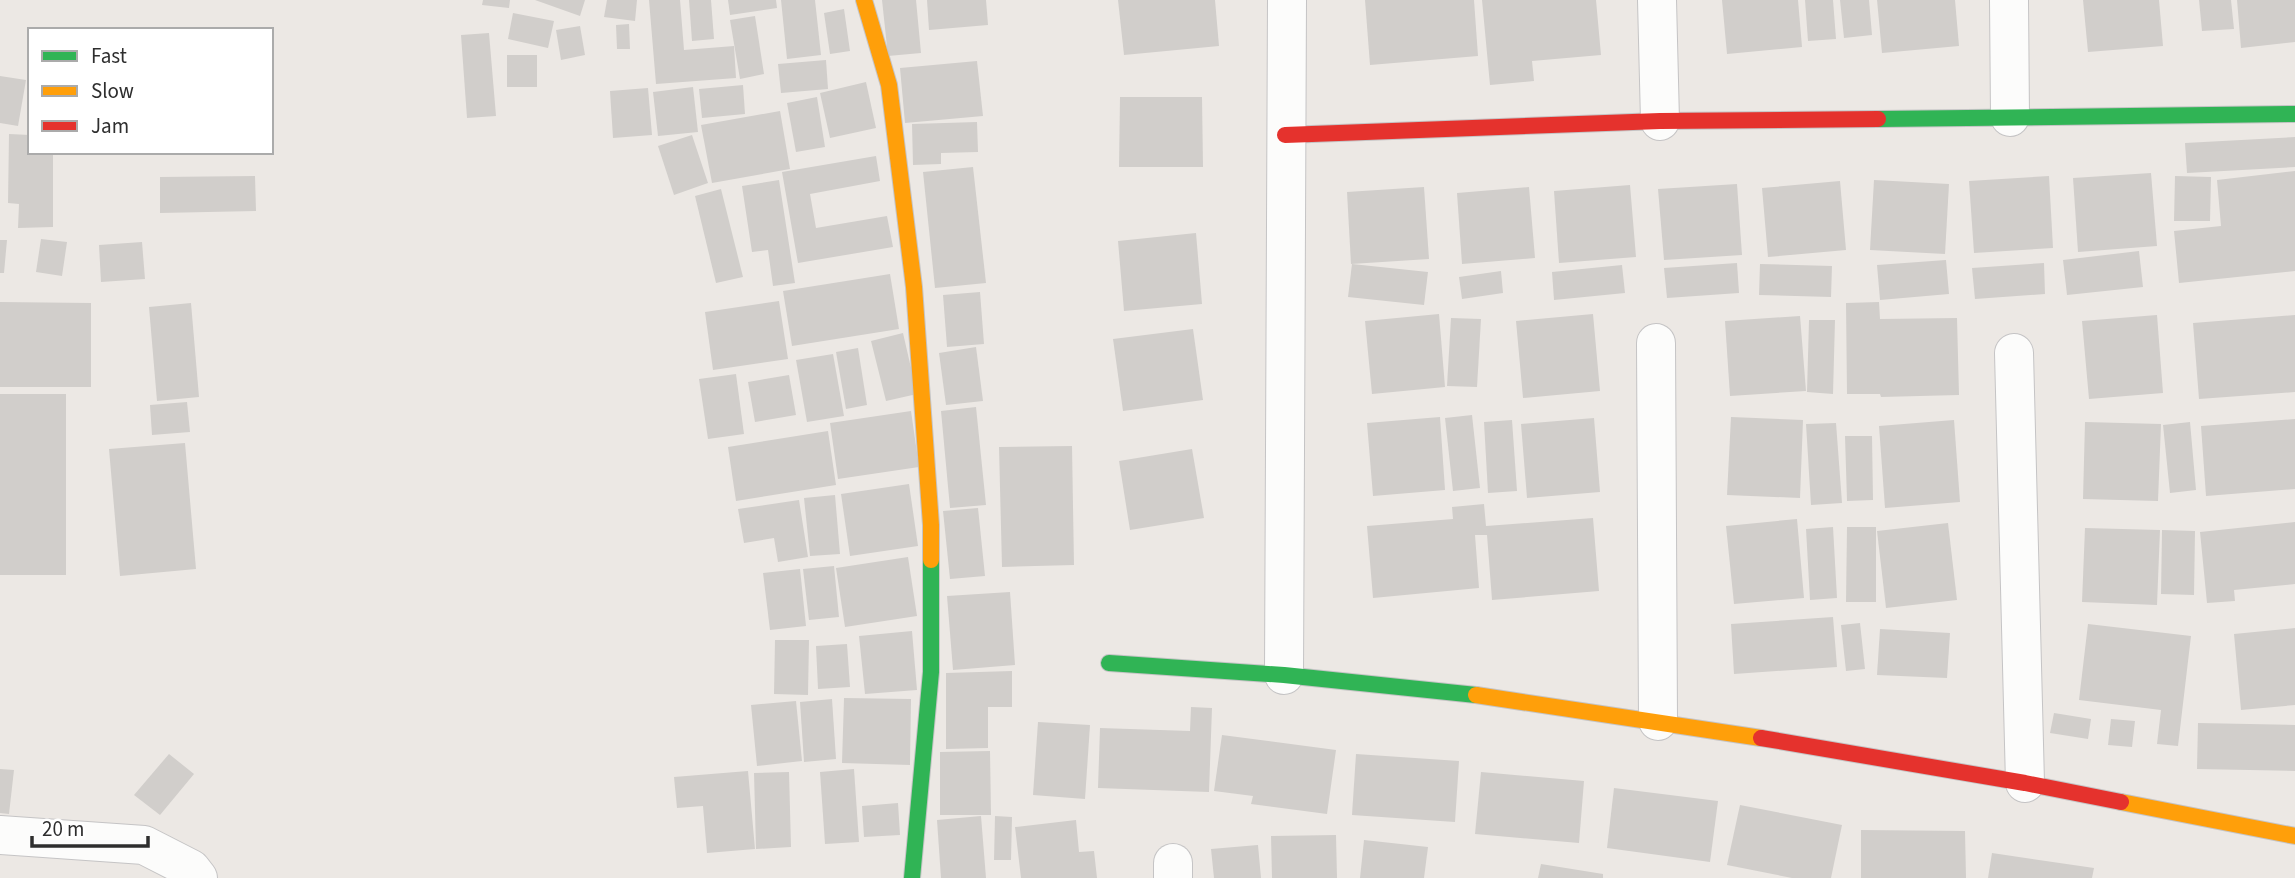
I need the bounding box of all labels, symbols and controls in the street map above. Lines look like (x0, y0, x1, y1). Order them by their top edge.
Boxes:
legend (28, 28, 273, 154)
text: Fast (91, 41, 127, 71)
text: Slow (91, 76, 134, 106)
text: Jam (91, 111, 129, 141)
scale bar (32, 804, 147, 848)
text: 20 m (42, 814, 84, 844)

